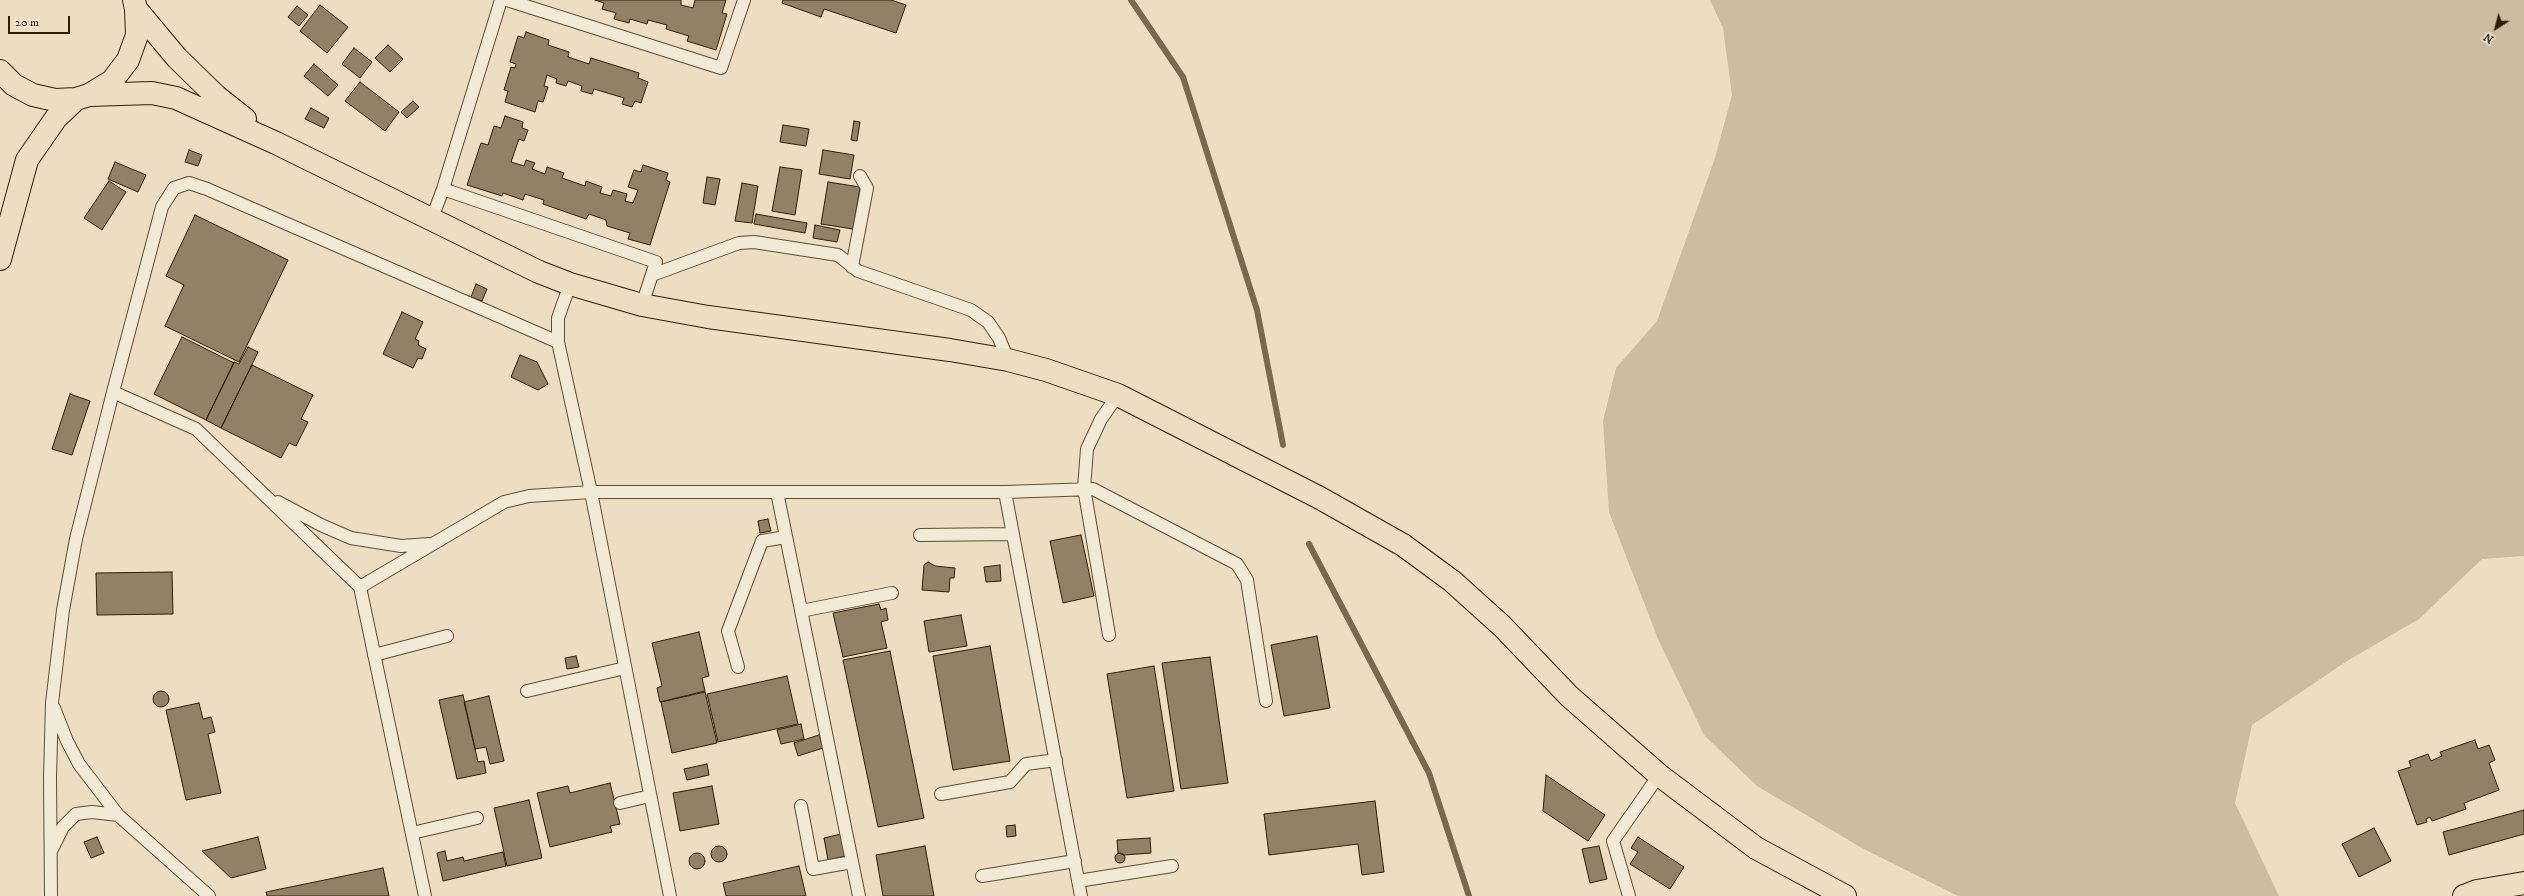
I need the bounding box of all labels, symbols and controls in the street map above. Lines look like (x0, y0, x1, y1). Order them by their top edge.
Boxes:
scale bar (10, 8, 72, 34)
north arrow (2476, 8, 2516, 48)
text: 20 m (15, 15, 39, 30)
text: N (2481, 29, 2497, 46)

